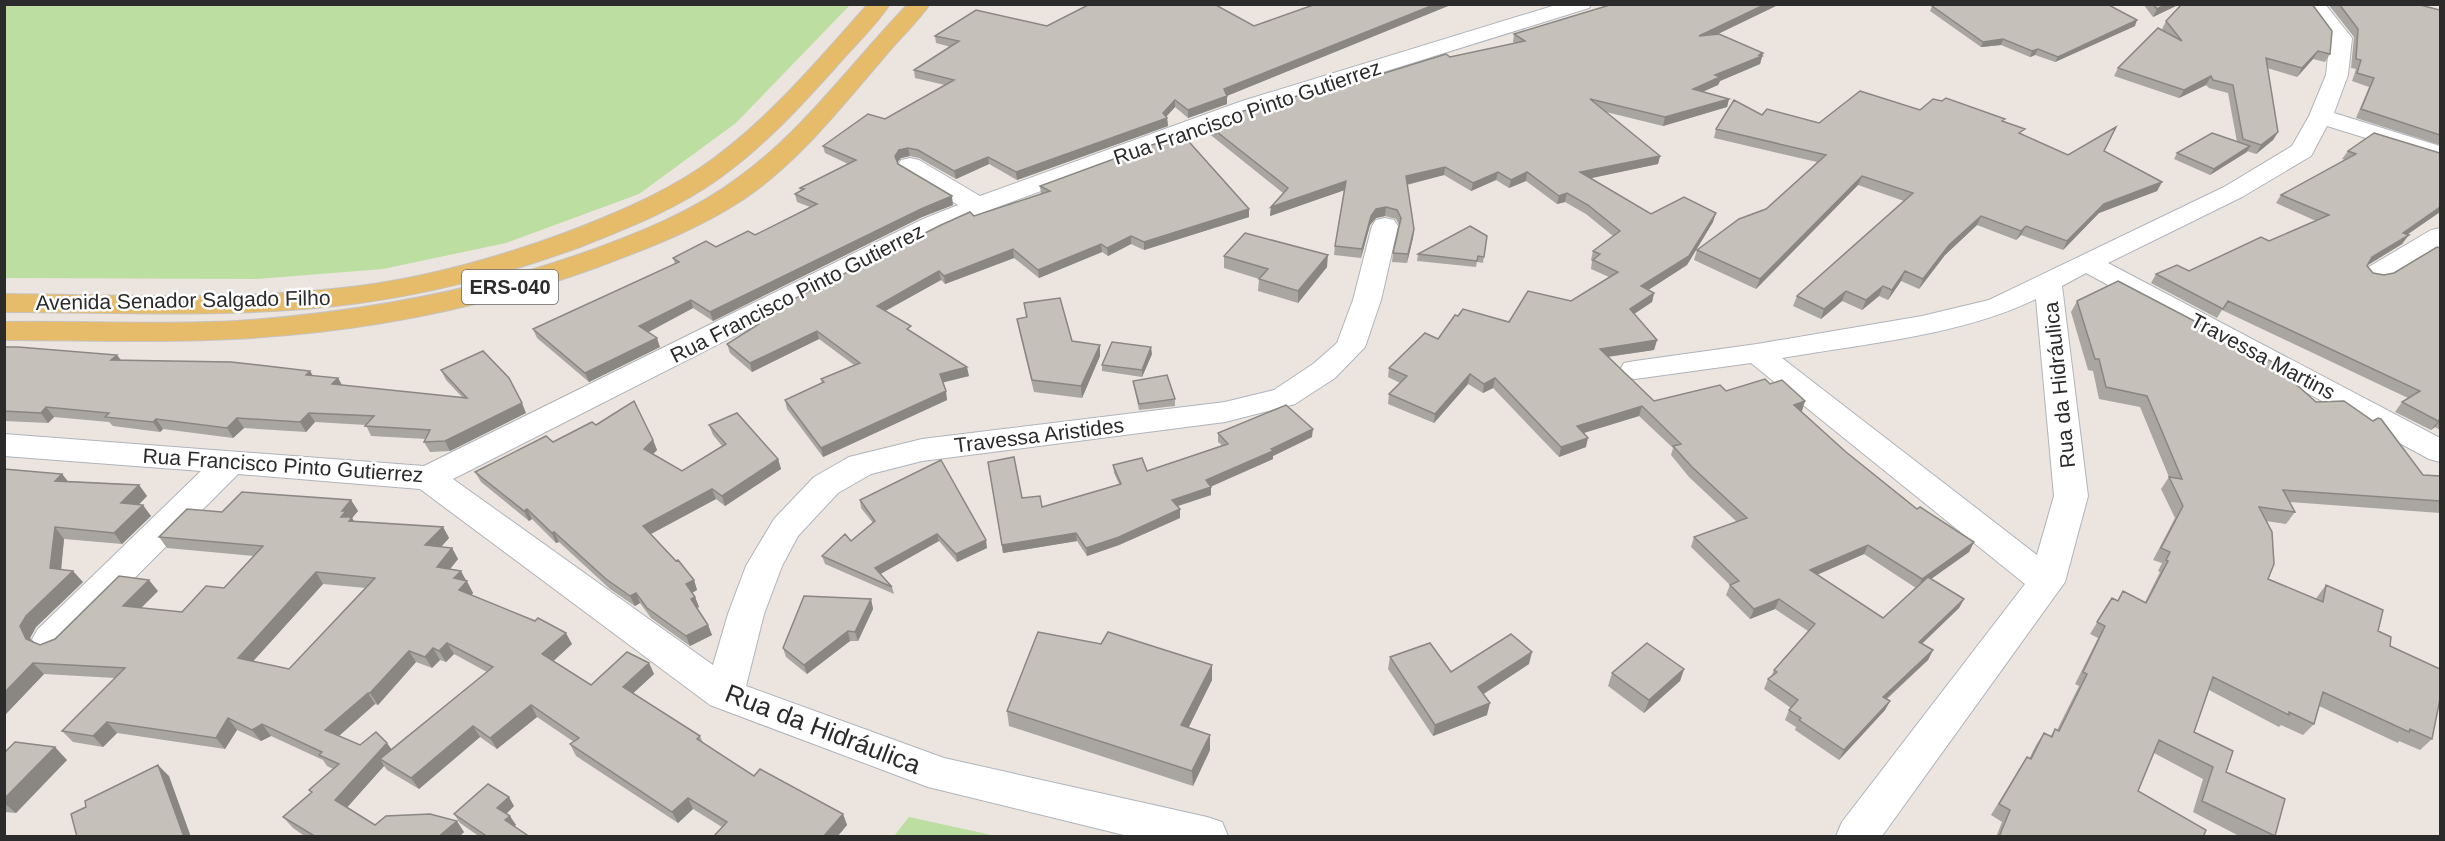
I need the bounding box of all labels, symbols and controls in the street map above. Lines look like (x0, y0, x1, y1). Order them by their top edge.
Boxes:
street label: Rua Francisco Pinto Gutierrez (1110, 55, 1384, 169)
street label: Rua Francisco Pinto Gutierrez (666, 219, 928, 367)
road number: ERS-040 (462, 270, 558, 304)
street label: Avenida Senador Salgado Filho (35, 286, 331, 314)
street label: Rua da Hidráulica (2039, 300, 2079, 469)
street label: Travessa Martins (2187, 308, 2339, 404)
street label: Travessa Aristides (953, 413, 1125, 457)
street label: Rua Francisco Pinto Gutierrez (142, 444, 424, 486)
street label: Rua da Hidráulica (721, 678, 925, 780)

